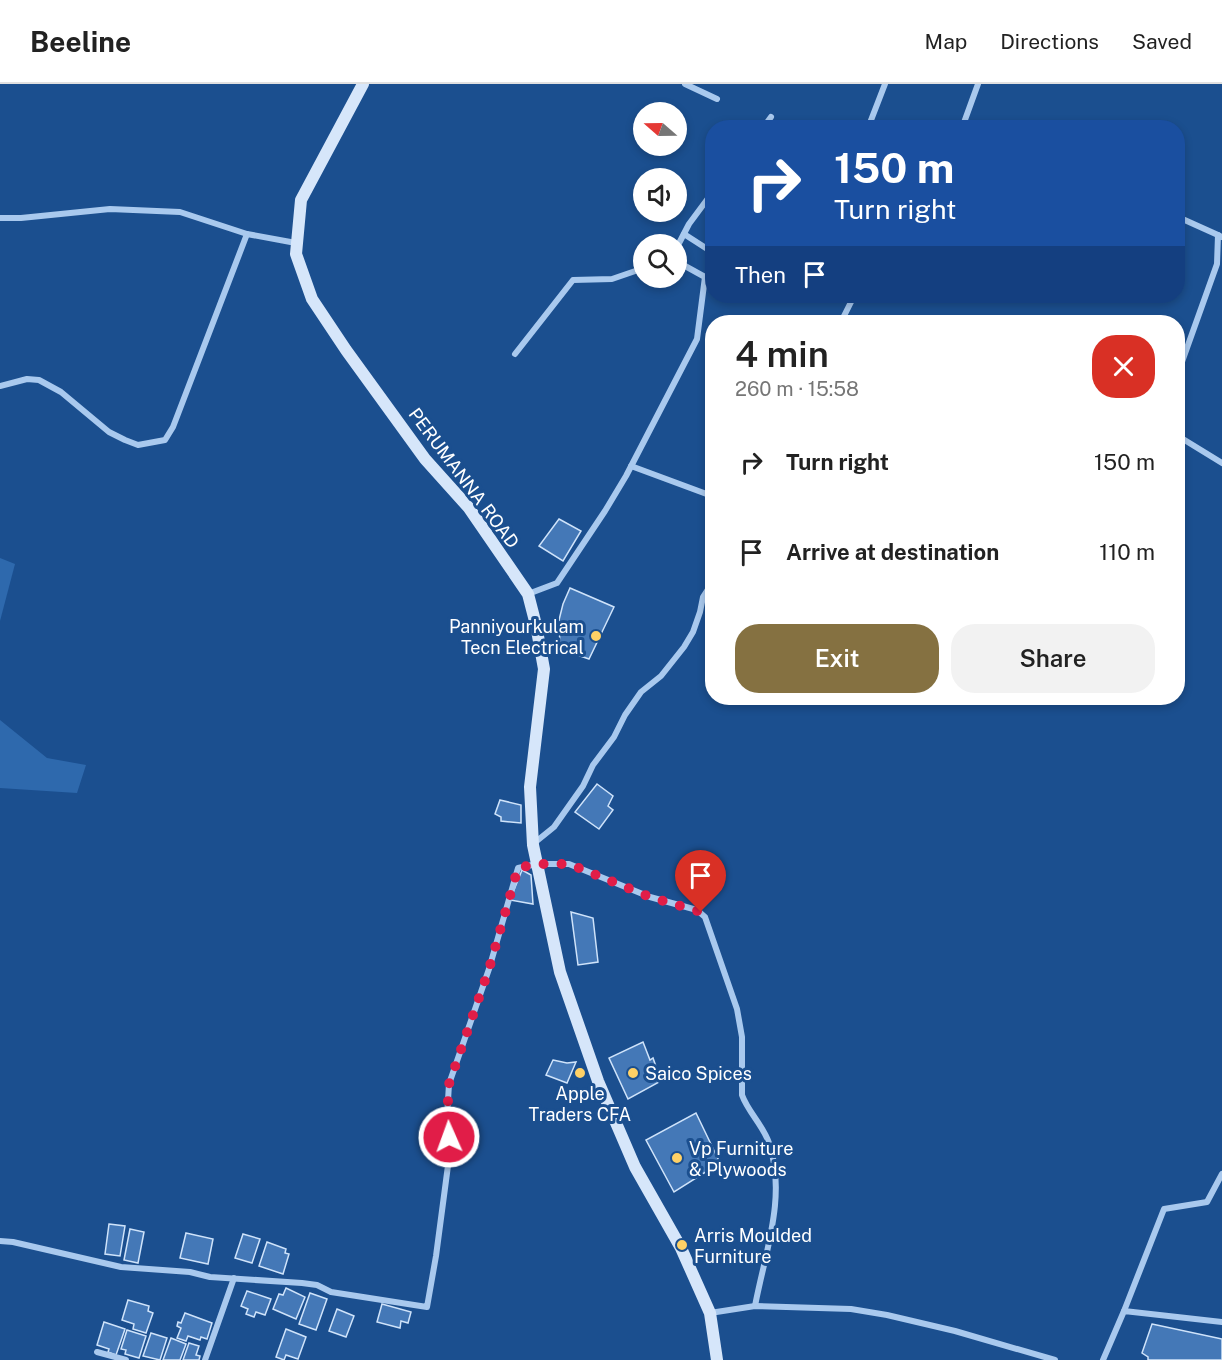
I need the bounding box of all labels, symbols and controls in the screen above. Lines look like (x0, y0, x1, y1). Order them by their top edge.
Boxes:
text: Beeline (30, 25, 131, 58)
text: Map (925, 29, 967, 54)
text: Directions (1000, 29, 1099, 54)
text: Saved (1132, 29, 1192, 54)
north arrow (633, 102, 687, 156)
map controls (633, 102, 687, 288)
text: 150 m (834, 143, 954, 192)
icon: right (735, 144, 813, 222)
button: sound (633, 168, 687, 222)
text: Turn right (834, 193, 957, 225)
button: search (633, 234, 687, 288)
icon: arrive (798, 258, 831, 291)
text: Then (735, 262, 786, 288)
text: 4 min (735, 333, 829, 375)
button: close (1092, 335, 1155, 398)
text: 260 m · 15:58 (735, 377, 859, 401)
street label: PERUMANNA ROAD (404, 404, 524, 552)
icon: right (735, 446, 768, 479)
text: Turn right (786, 449, 889, 475)
text: 150 m (1094, 449, 1155, 475)
icon: arrive (735, 536, 768, 569)
text: Arrive at destination (786, 539, 999, 565)
text: 110 m (1099, 539, 1155, 565)
place label: Panniyourkulam Tecn Electrical (449, 616, 584, 658)
button: Exit (735, 624, 939, 693)
button: Share (951, 624, 1155, 693)
marker: Panniyourkulam Tecn Electrical (589, 629, 603, 643)
pin (675, 850, 726, 912)
icon: arrive (684, 859, 717, 892)
place label: Saico Spices (645, 1063, 752, 1084)
marker: Apple Traders CFA (573, 1066, 587, 1080)
marker: Saico Spices (626, 1066, 640, 1080)
place label: Apple Traders CFA (529, 1083, 632, 1125)
position arrow (417, 1105, 481, 1169)
place label: Vp Furniture & Plywoods (689, 1138, 793, 1180)
marker: Vp Furniture & Plywoods (670, 1151, 684, 1165)
place label: Arris Moulded Furniture (694, 1225, 812, 1267)
marker: Arris Moulded Furniture (675, 1238, 689, 1252)

